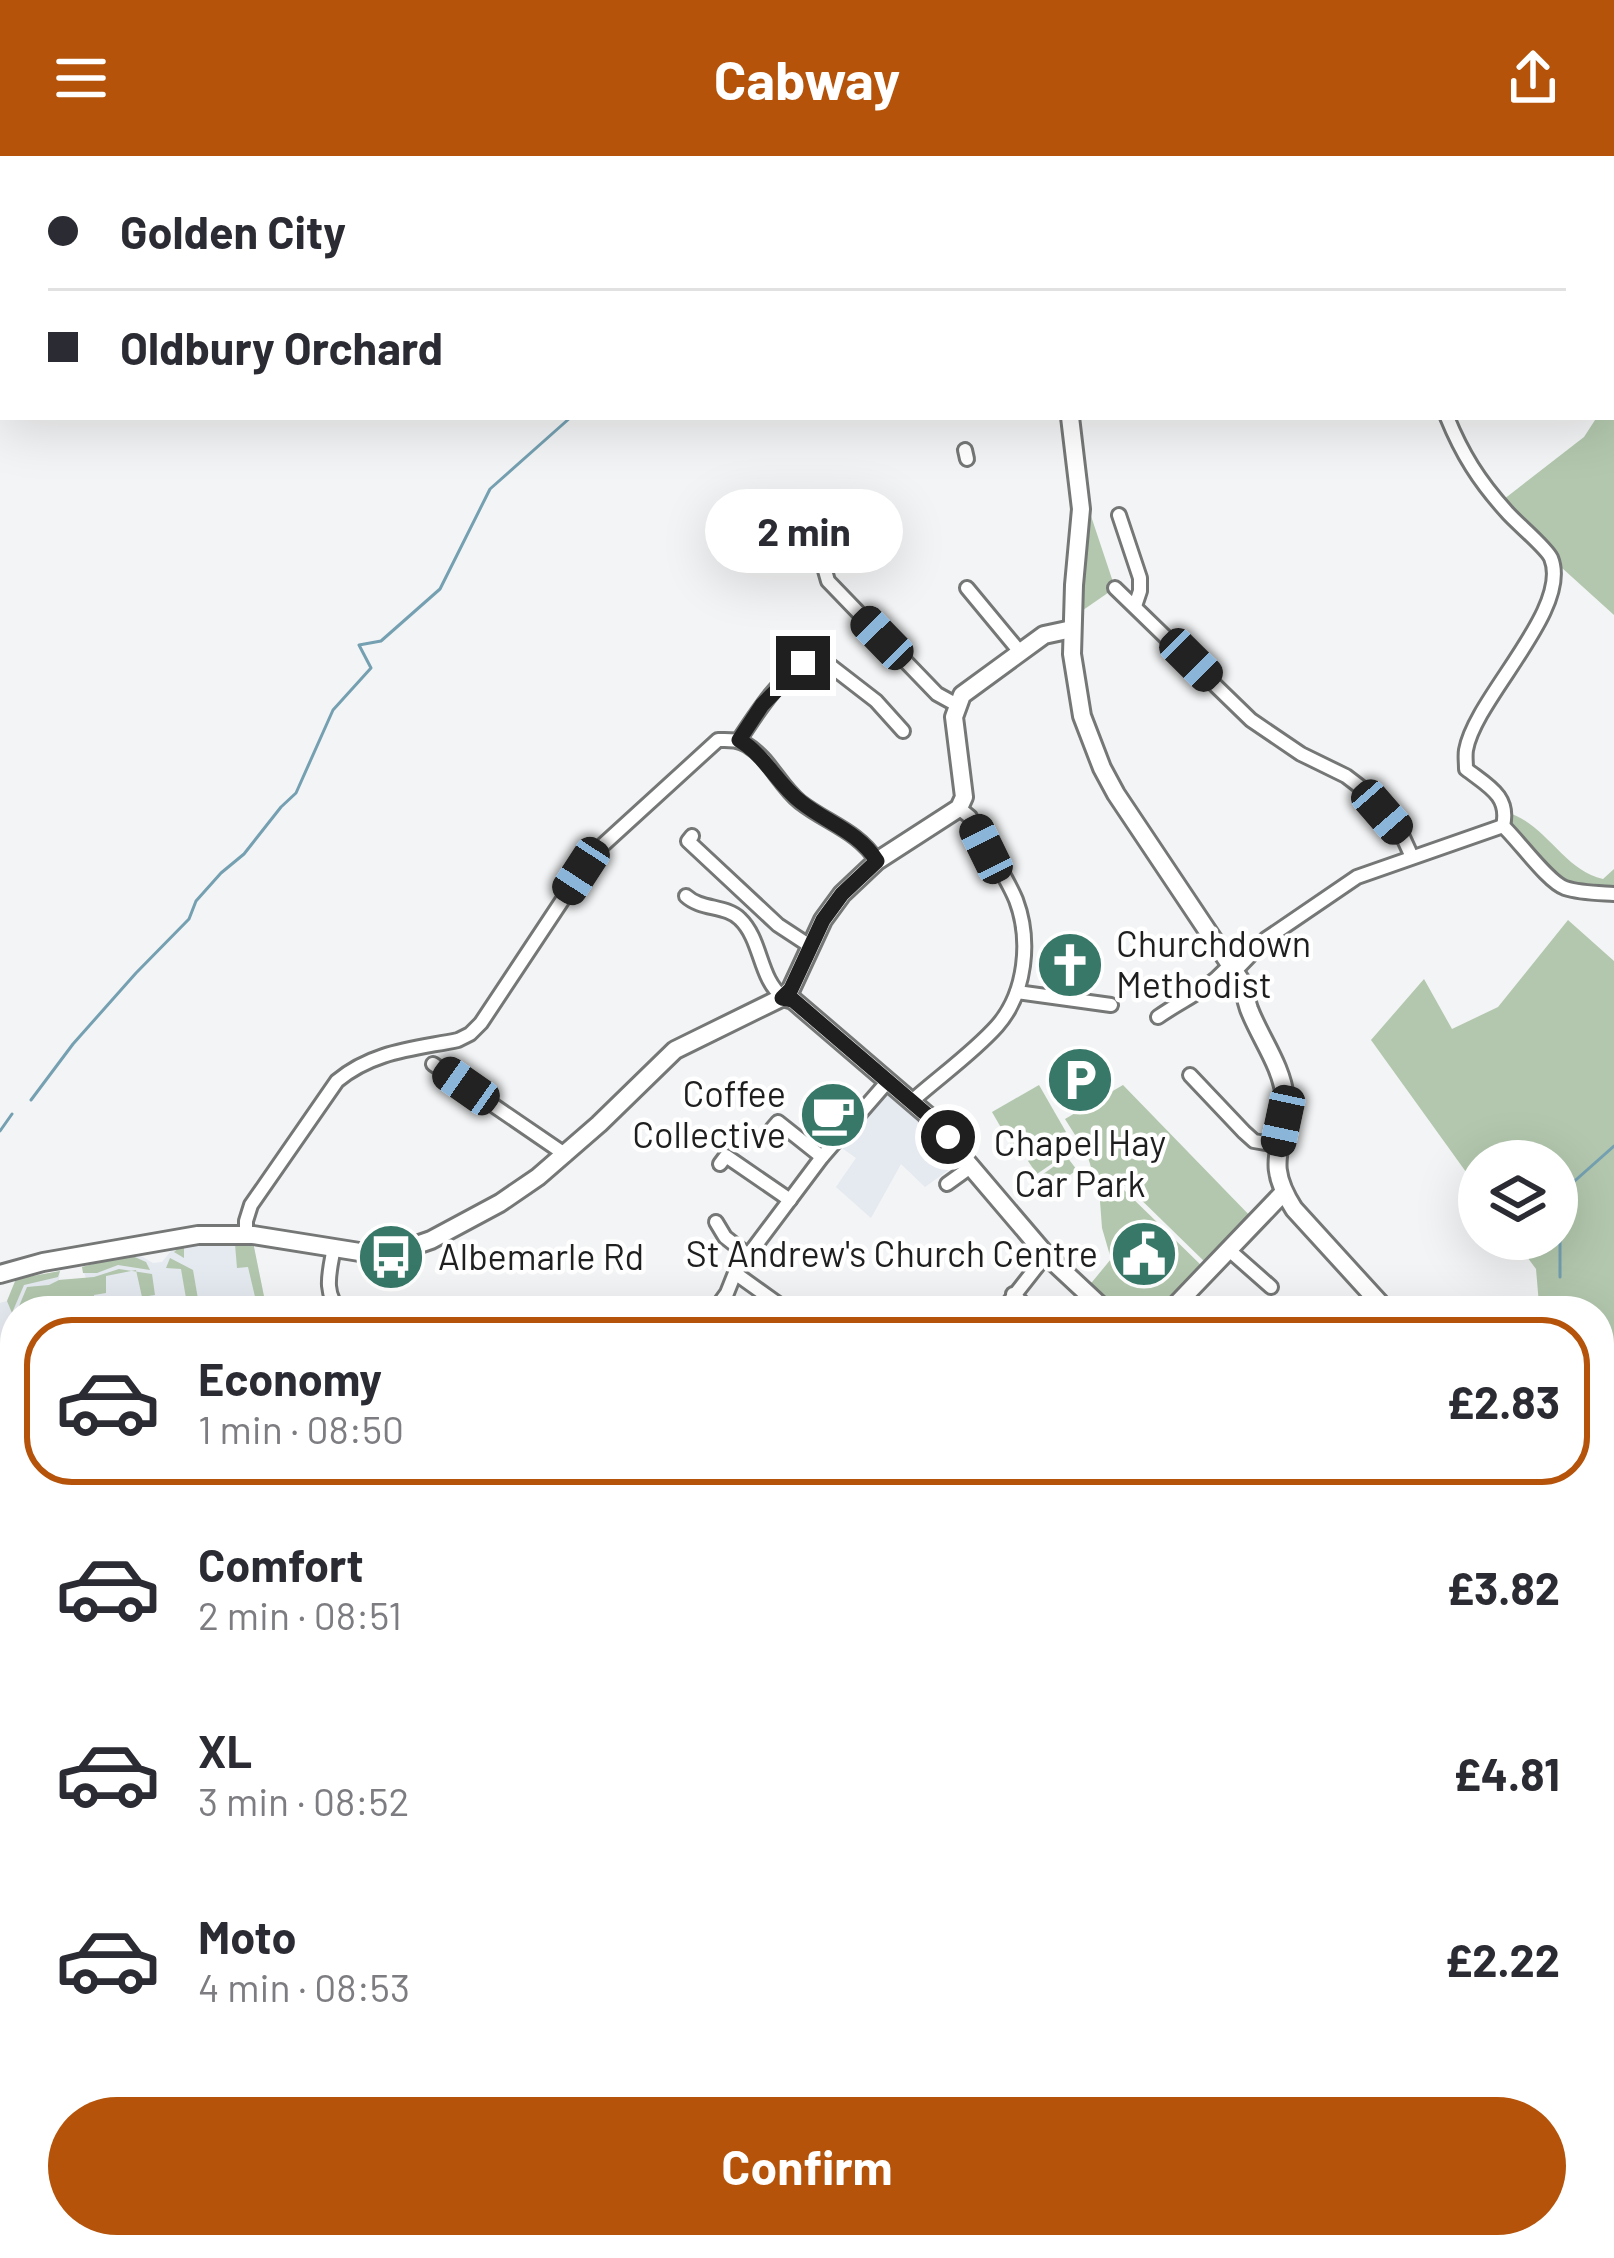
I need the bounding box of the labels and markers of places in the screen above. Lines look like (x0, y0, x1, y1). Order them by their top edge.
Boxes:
place label: Churchdown Methodist (1116, 921, 1311, 1005)
church icon: Churchdown Methodist (1035, 930, 1105, 1000)
parking icon: Chapel Hay Car Park (1045, 1045, 1115, 1115)
place label: Coffee Collective (632, 1071, 786, 1155)
cafe icon: Coffee Collective (798, 1080, 868, 1150)
place label: Chapel Hay Car Park (994, 1120, 1166, 1204)
public building icon: St Andrew's Church Centre (1109, 1219, 1179, 1289)
bus stop icon: Albemarle Rd (356, 1222, 426, 1292)
place label: St Andrew's Church Centre (686, 1231, 1098, 1274)
place label: Albemarle Rd (438, 1234, 644, 1277)

